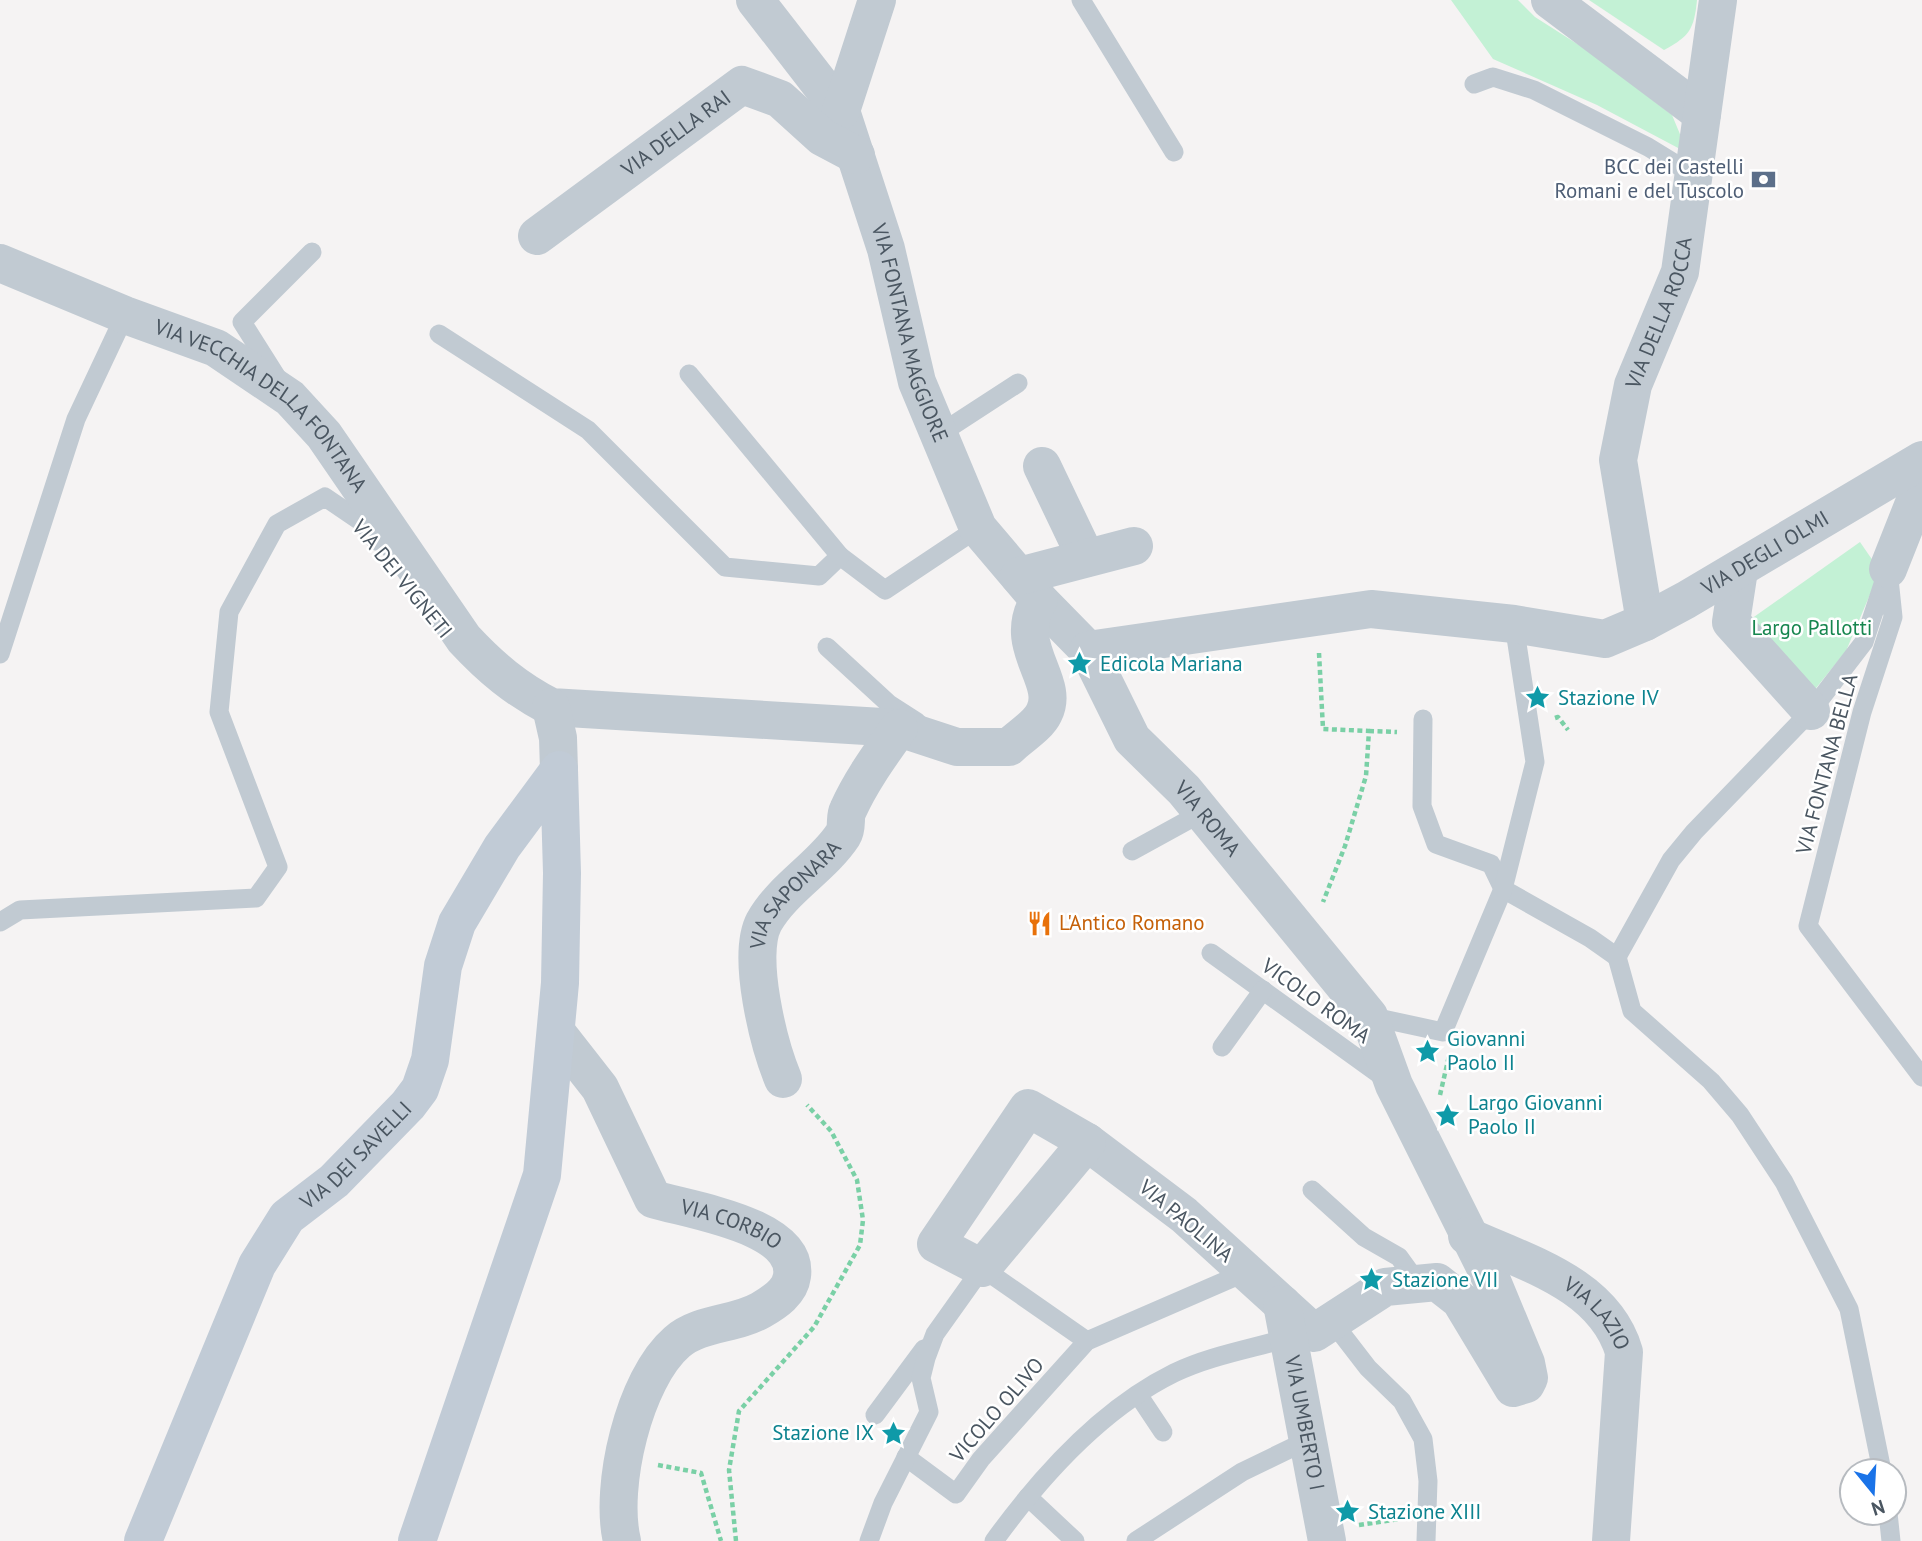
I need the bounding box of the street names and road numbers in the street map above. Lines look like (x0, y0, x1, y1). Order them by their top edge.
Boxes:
street label: VIA DELLA RAI (615, 84, 736, 183)
street label: VIA FONTANA MAGGIORE (865, 219, 955, 446)
street label: VIA DELLA ROCCA (1619, 235, 1698, 393)
street label: VIA VECCHIA DELLA FONTANA (150, 312, 374, 498)
street label: VIA DEGLI OLMI (1695, 504, 1834, 601)
street label: VIA DEI VIGNETI (346, 513, 459, 644)
street label: VIA FONTANA BELLA (1789, 670, 1864, 858)
street label: VIA ROMA (1169, 774, 1247, 862)
street label: VIA SAPONARA (743, 834, 847, 951)
street label: VICOLO ROMA (1256, 951, 1377, 1050)
street label: VIA DEI SAVELLI (294, 1095, 417, 1216)
street label: VIA PAOLINA (1133, 1173, 1240, 1268)
street label: VIA CORBIO (677, 1192, 788, 1255)
street label: VIA LAZIO (1558, 1270, 1636, 1354)
street label: VICOLO OLIVO (943, 1352, 1050, 1468)
street label: VIA UMBERTO I (1279, 1352, 1331, 1493)

